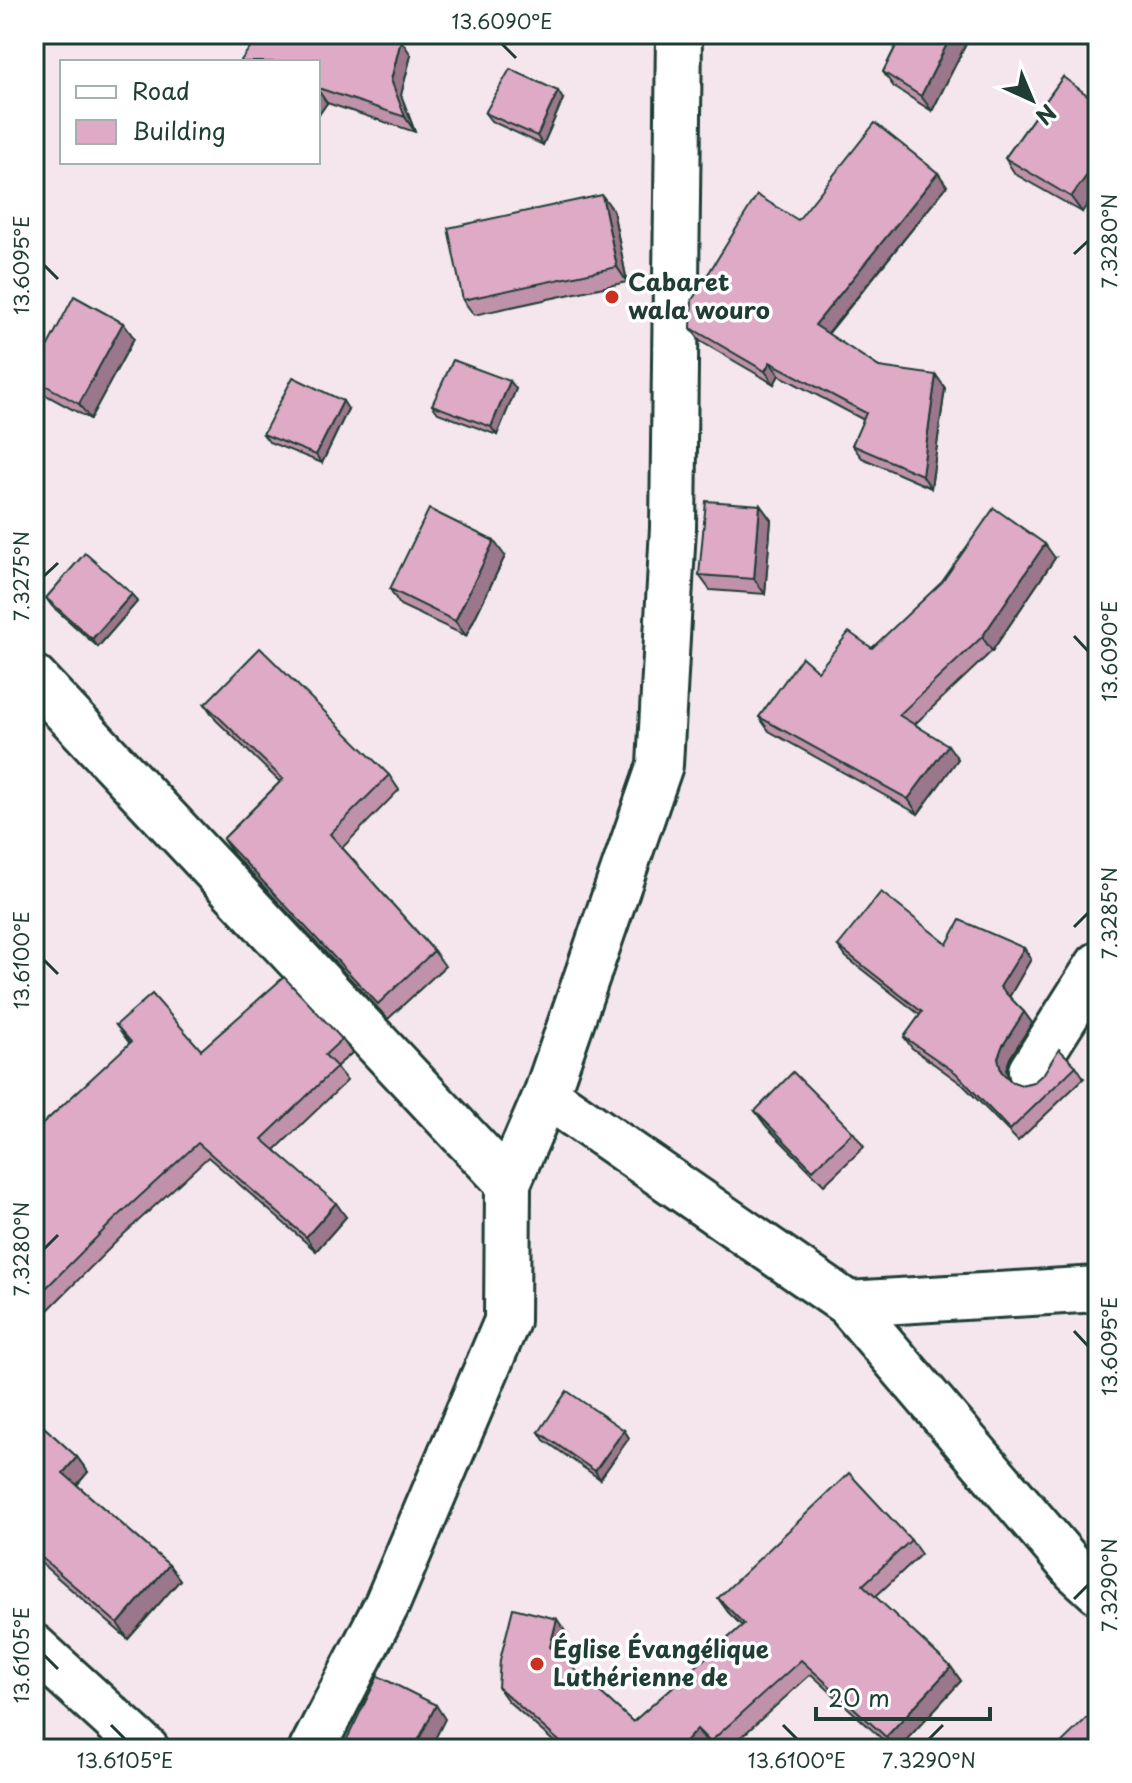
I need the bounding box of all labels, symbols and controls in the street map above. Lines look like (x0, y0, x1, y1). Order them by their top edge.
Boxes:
text: 13.6090°E (451, 6, 553, 36)
legend (60, 60, 320, 164)
north arrow (992, 60, 1072, 140)
text: Road (132, 72, 190, 108)
text: N (1029, 98, 1065, 133)
text: Building (132, 112, 226, 148)
text: 7.3280°N (1094, 193, 1124, 289)
text: 13.6095°E (6, 215, 36, 315)
place label: Cabaret wala wouro (628, 263, 770, 327)
marker: Cabaret wala wouro (603, 288, 621, 306)
text: 7.3275°N (6, 531, 36, 621)
text: 13.6090°E (1094, 600, 1124, 702)
text: 7.3285°N (1094, 867, 1124, 959)
text: 13.6100°E (6, 911, 36, 1009)
text: 7.3280°N (6, 1201, 36, 1297)
text: 13.6095°E (1094, 1296, 1124, 1396)
text: 7.3290°N (1094, 1538, 1124, 1632)
text: 13.6105°E (6, 1607, 36, 1703)
place label: Église Évangélique Luthérienne de (553, 1630, 769, 1694)
marker: Église Évangélique Luthérienne de (528, 1655, 546, 1673)
scale bar (816, 1671, 990, 1721)
text: 20 m (828, 1679, 890, 1715)
text: 13.6105°E (77, 1745, 173, 1775)
text: 13.6100°E (748, 1745, 846, 1775)
text: 7.3290°N (882, 1745, 976, 1775)

